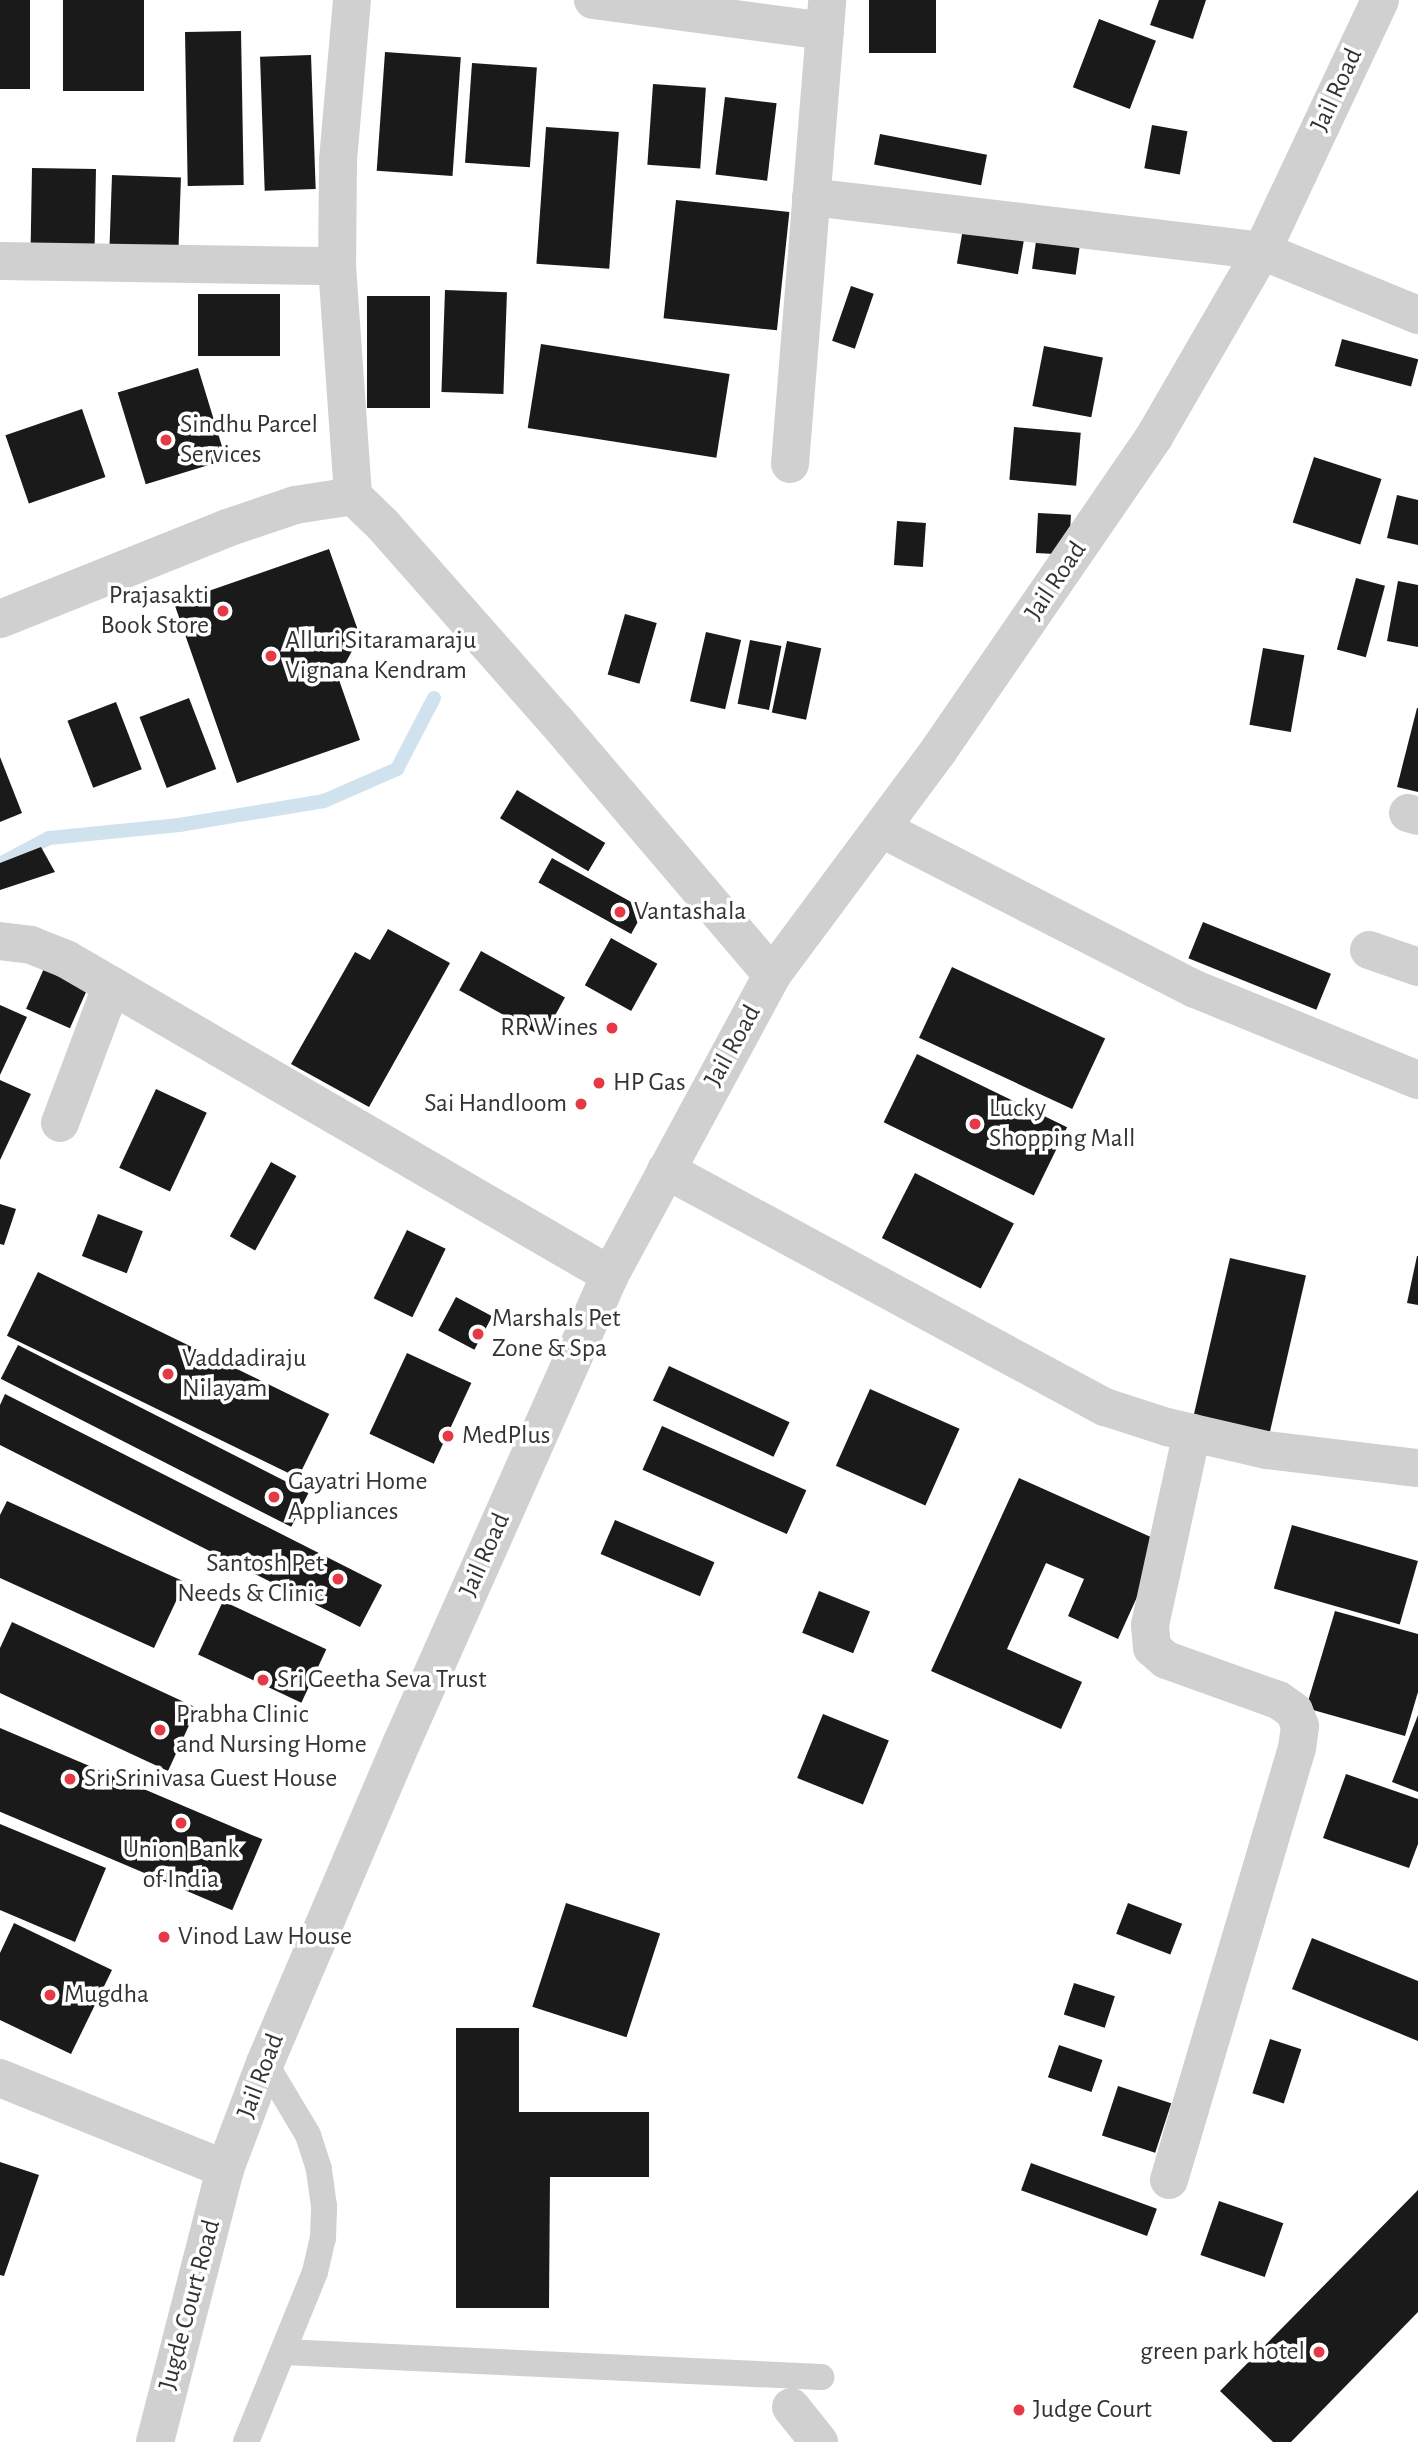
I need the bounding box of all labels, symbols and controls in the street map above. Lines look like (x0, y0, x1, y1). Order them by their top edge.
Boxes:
street label: Jail Road (1304, 43, 1370, 137)
place label: Sindhu Parcel Services (180, 409, 318, 471)
marker: Sindhu Parcel Services (158, 432, 174, 448)
street label: Jail Road (1018, 536, 1094, 626)
place label: Prajasakti Book Store (101, 580, 209, 642)
marker: Prajasakti Book Store (215, 603, 231, 619)
place label: Alluri Sitaramaraju Vignana Kendram (285, 625, 476, 686)
marker: Alluri Sitaramaraju Vignana Kendram (263, 648, 279, 664)
place label: Vantashala (634, 896, 746, 928)
marker: Vantashala (612, 904, 628, 920)
street label: Jail Road (698, 1000, 768, 1092)
place label: RR Wines (500, 1012, 598, 1044)
marker: RR Wines (604, 1020, 620, 1036)
place label: HP Gas (613, 1067, 686, 1099)
marker: HP Gas (591, 1075, 607, 1091)
place label: Sai Handloom (424, 1088, 567, 1120)
place label: Lucky Shopping Mall (989, 1093, 1136, 1154)
marker: Sai Handloom (573, 1096, 589, 1112)
marker: Lucky Shopping Mall (967, 1116, 983, 1132)
place label: Marshals Pet Zone & Spa (492, 1303, 621, 1364)
marker: Marshals Pet Zone & Spa (470, 1326, 486, 1342)
place label: Vaddadiraju Nilayam (182, 1343, 306, 1404)
marker: Vaddadiraju Nilayam (160, 1366, 176, 1382)
place label: MedPlus (462, 1420, 550, 1452)
marker: MedPlus (440, 1428, 456, 1444)
place label: Gayatri Home Appliances (288, 1466, 428, 1528)
marker: Gayatri Home Appliances (266, 1489, 282, 1505)
street label: Jail Road (453, 1508, 517, 1602)
place label: Santosh Pet Needs & Clinic (177, 1548, 324, 1610)
marker: Santosh Pet Needs & Clinic (330, 1571, 346, 1587)
place label: Sri Geetha Seva Trust (277, 1664, 486, 1696)
marker: Sri Geetha Seva Trust (255, 1672, 271, 1688)
place label: Prabha Clinic and Nursing Home (176, 1699, 367, 1760)
marker: Prabha Clinic and Nursing Home (150, 1720, 170, 1740)
place label: Sri Srinivasa Guest House (84, 1763, 337, 1795)
marker: Sri Srinivasa Guest House (62, 1771, 78, 1787)
marker: Union Bank of India (173, 1815, 189, 1831)
place label: Union Bank of India (123, 1834, 239, 1896)
place label: Vinod Law House (178, 1921, 352, 1953)
marker: Vinod Law House (156, 1929, 172, 1945)
place label: Mugdha (64, 1979, 149, 2011)
marker: Mugdha (42, 1987, 58, 2003)
street label: Jail Road (231, 2029, 291, 2123)
street label: Jugde Court Road (152, 2216, 228, 2394)
place label: green park hotel (1140, 2336, 1305, 2368)
marker: green park hotel (1311, 2344, 1327, 2360)
place label: Judge Court (1033, 2394, 1152, 2426)
marker: Judge Court (1011, 2402, 1027, 2418)

